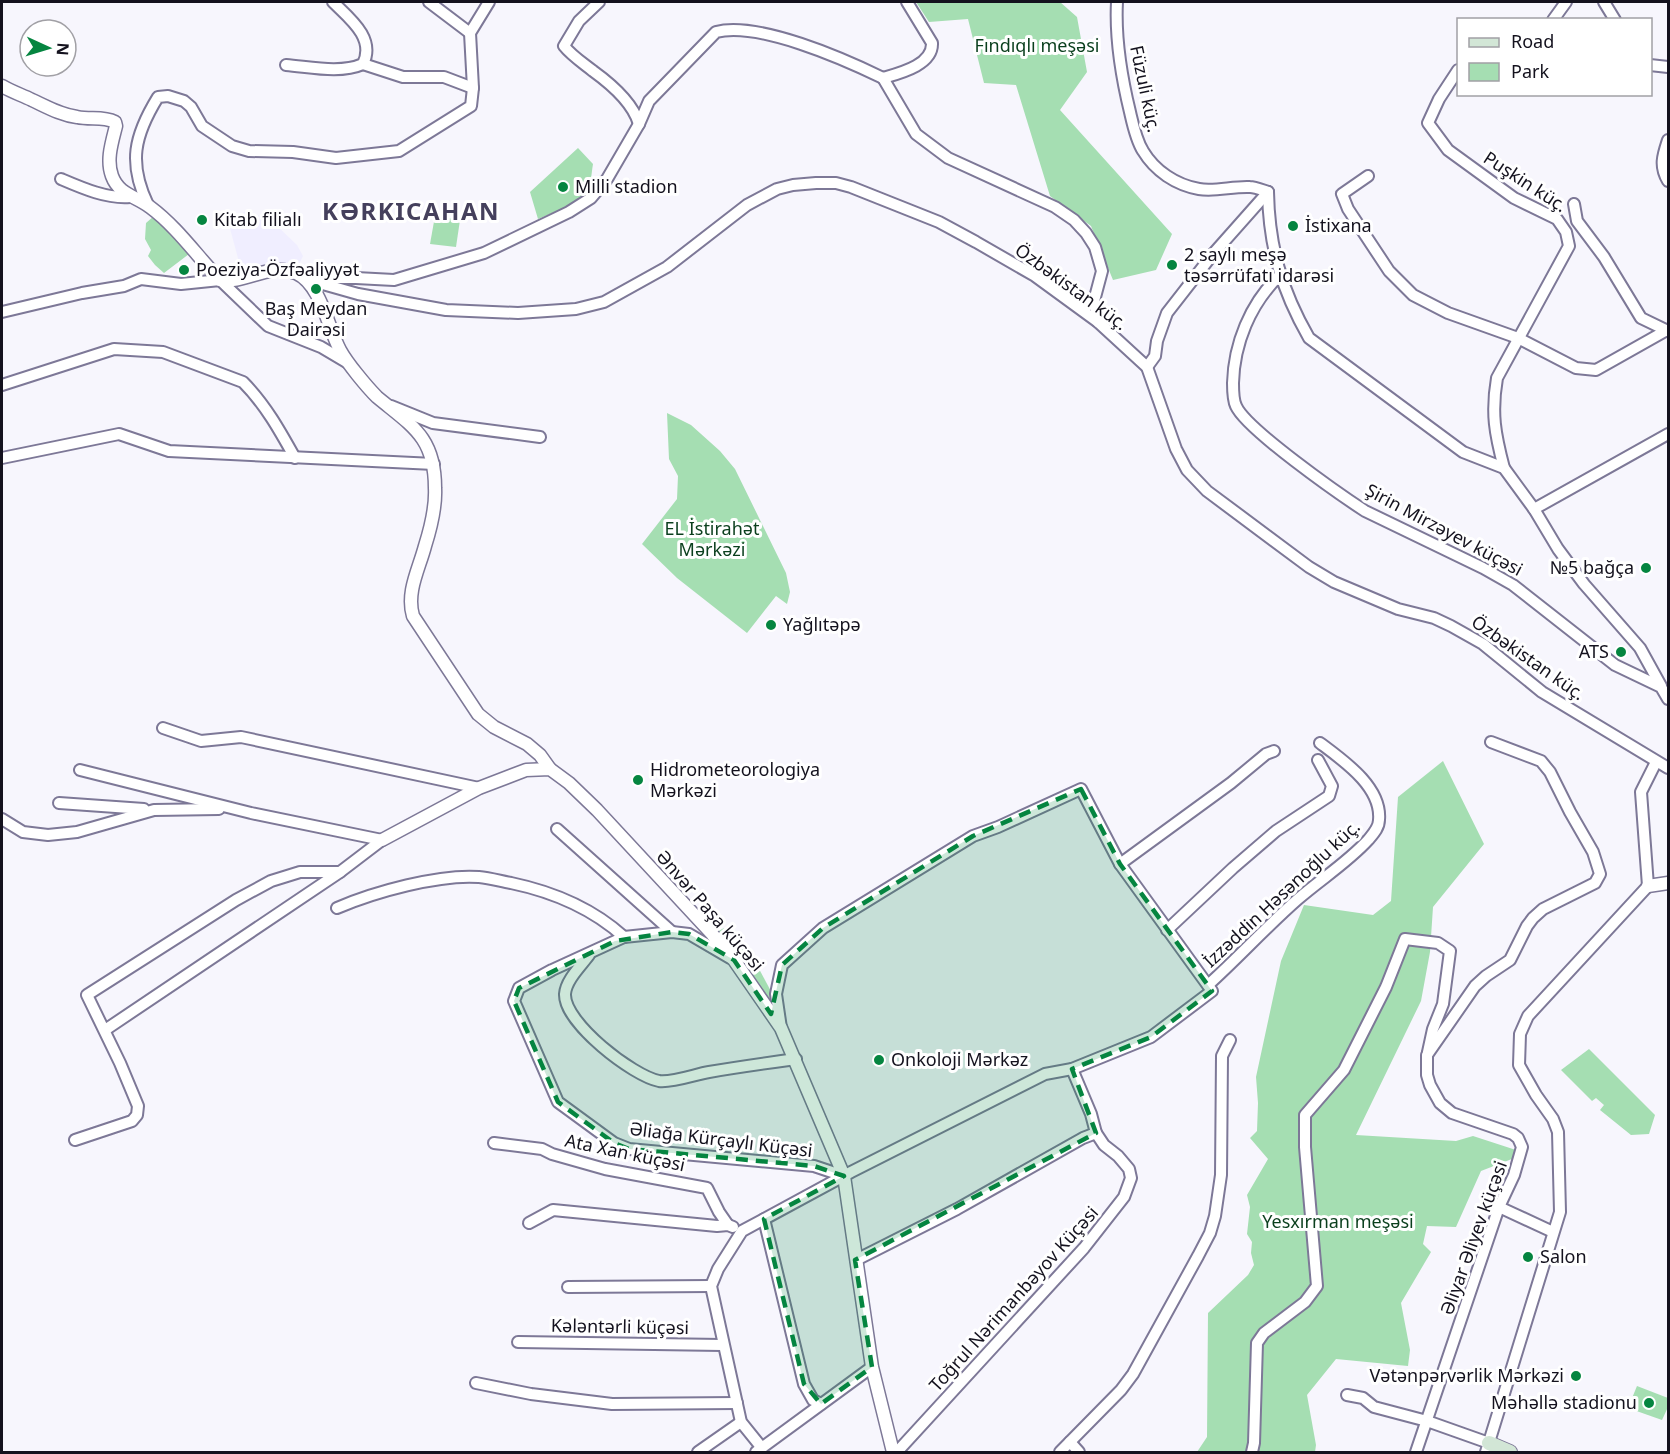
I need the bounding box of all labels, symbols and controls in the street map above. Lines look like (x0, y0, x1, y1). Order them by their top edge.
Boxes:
north arrow (18, 18, 78, 78)
legend (1457, 18, 1652, 96)
text: Road (1511, 29, 1554, 53)
park label: Fındıqlı meşəsi (975, 33, 1099, 57)
text: N (52, 42, 74, 56)
street label: Füzuli küç. (1125, 43, 1167, 134)
text: Park (1511, 59, 1549, 83)
street label: Puşkin küç. (1479, 145, 1572, 217)
place label: Milli stadion (575, 174, 678, 198)
marker: Milli stadion (556, 180, 570, 194)
district label: KƏRKICAHAN (322, 194, 500, 227)
place label: Kitab filialı (214, 207, 302, 231)
marker: Kitab filialı (195, 213, 209, 227)
place label: İstixana (1305, 213, 1372, 237)
marker: İstixana (1286, 219, 1300, 233)
street label: Özbəkistan küç. (1011, 237, 1133, 335)
place label: 2 saylı meşə təsərrüfatı idarəsi (1184, 242, 1334, 287)
place label: Poeziya-Özfəaliyyət (196, 257, 360, 281)
marker: 2 saylı meşə təsərrüfatı idarəsi (1165, 258, 1179, 272)
marker: Poeziya-Özfəaliyyət (177, 263, 191, 277)
marker: Baş Meydan Dairəsi (309, 282, 323, 296)
place label: Baş Meydan Dairəsi (265, 296, 367, 341)
street label: Şirin Mirzəyev küçəsi (1362, 477, 1527, 581)
park label: EL İstirahət Mərkəzi (665, 516, 760, 561)
place label: №5 bağça (1550, 555, 1634, 579)
marker: №5 bağça (1639, 561, 1653, 575)
street label: Özbəkistan küç. (1467, 609, 1590, 705)
place label: Yağlıtəpə (783, 612, 861, 636)
marker: Yağlıtəpə (764, 618, 778, 632)
place label: ATS (1579, 639, 1609, 663)
marker: ATS (1614, 645, 1628, 659)
place label: Hidrometeorologiya Mərkəzi (650, 757, 820, 802)
marker: Hidrometeorologiya Mərkəzi (631, 773, 645, 787)
street label: İzzəddin Həsənoğlu küç. (1198, 814, 1365, 972)
street label: Ənvər Paşa küçəsi (651, 845, 770, 976)
place label: Onkoloji Mərkəz (891, 1047, 1028, 1071)
marker: Onkoloji Mərkəz (872, 1053, 886, 1067)
street label: Əliağa Kürçaylı Küçəsi (628, 1116, 814, 1162)
street label: Ata Xan küçəsi (563, 1128, 687, 1176)
street label: Əliyar Əliyev küçəsi (1434, 1157, 1512, 1318)
street label: Toğrul Nərimanbəyov Küçəsi (923, 1201, 1103, 1396)
park label: Yesxırman meşəsi (1262, 1209, 1414, 1233)
place label: Salon (1540, 1244, 1587, 1268)
marker: Salon (1521, 1250, 1535, 1264)
street label: Kələntərli küçəsi (551, 1313, 689, 1339)
place label: Vətənpərvərlik Mərkəzi (1370, 1363, 1564, 1387)
marker: Vətənpərvərlik Mərkəzi (1569, 1369, 1583, 1383)
place label: Məhəllə stadionu (1491, 1390, 1637, 1414)
marker: Məhəllə stadionu (1642, 1396, 1656, 1410)

